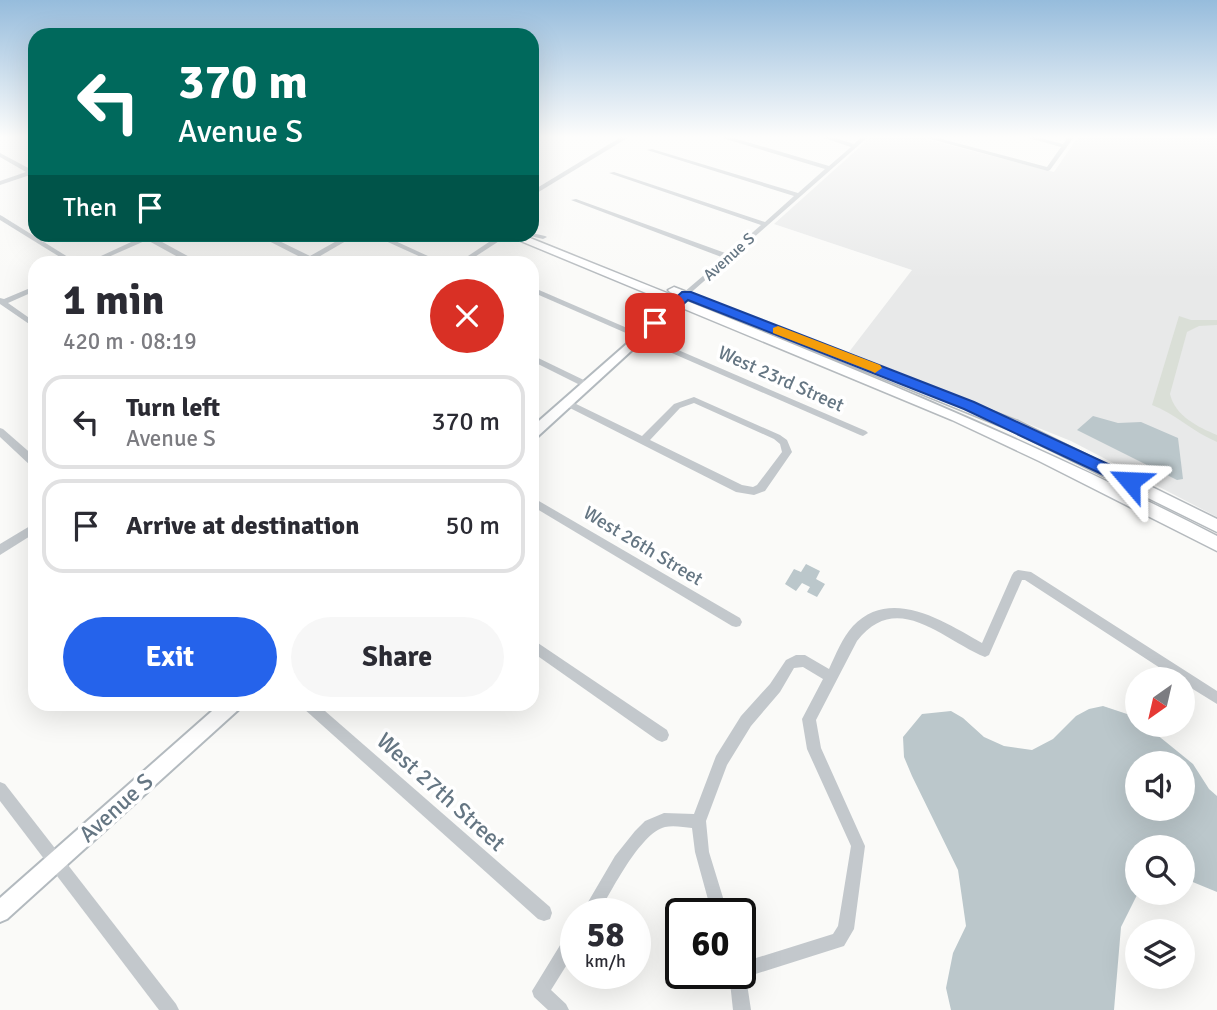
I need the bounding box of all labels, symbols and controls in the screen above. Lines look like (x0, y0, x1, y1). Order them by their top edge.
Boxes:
text: 370 m (178, 52, 308, 112)
icon: left (63, 56, 154, 147)
text: Avenue S (178, 112, 303, 151)
icon: arrive (131, 189, 169, 227)
text: Then (63, 192, 117, 224)
street label: Avenue S (699, 229, 759, 285)
text: 1 min (63, 275, 164, 326)
button: close (430, 279, 504, 353)
pin (625, 293, 685, 353)
icon: arrive (636, 304, 674, 342)
text: 420 m · 08:19 (63, 327, 197, 356)
street label: West 23rd Street (714, 341, 848, 418)
text: Turn left (126, 392, 220, 424)
icon: left (67, 403, 105, 441)
text: 370 m (431, 406, 500, 438)
text: Avenue S (126, 424, 216, 453)
position arrow (1093, 444, 1167, 518)
street label: West 26th Street (579, 501, 707, 591)
icon: arrive (67, 507, 105, 545)
text: Arrive at destination (126, 510, 359, 542)
text: 50 m (445, 510, 500, 542)
button: Exit (63, 617, 277, 697)
button: Share (291, 617, 504, 697)
north arrow (1125, 667, 1195, 737)
map controls (1125, 667, 1195, 989)
street label: West 27th Street (370, 726, 512, 858)
button: sound (1125, 751, 1195, 821)
street label: Avenue S (73, 767, 159, 849)
button: search (1125, 835, 1195, 905)
speed limit sign: 60 (665, 898, 756, 989)
text: 58 (587, 913, 624, 956)
button: layers (1125, 919, 1195, 989)
text: km/h (585, 950, 626, 972)

